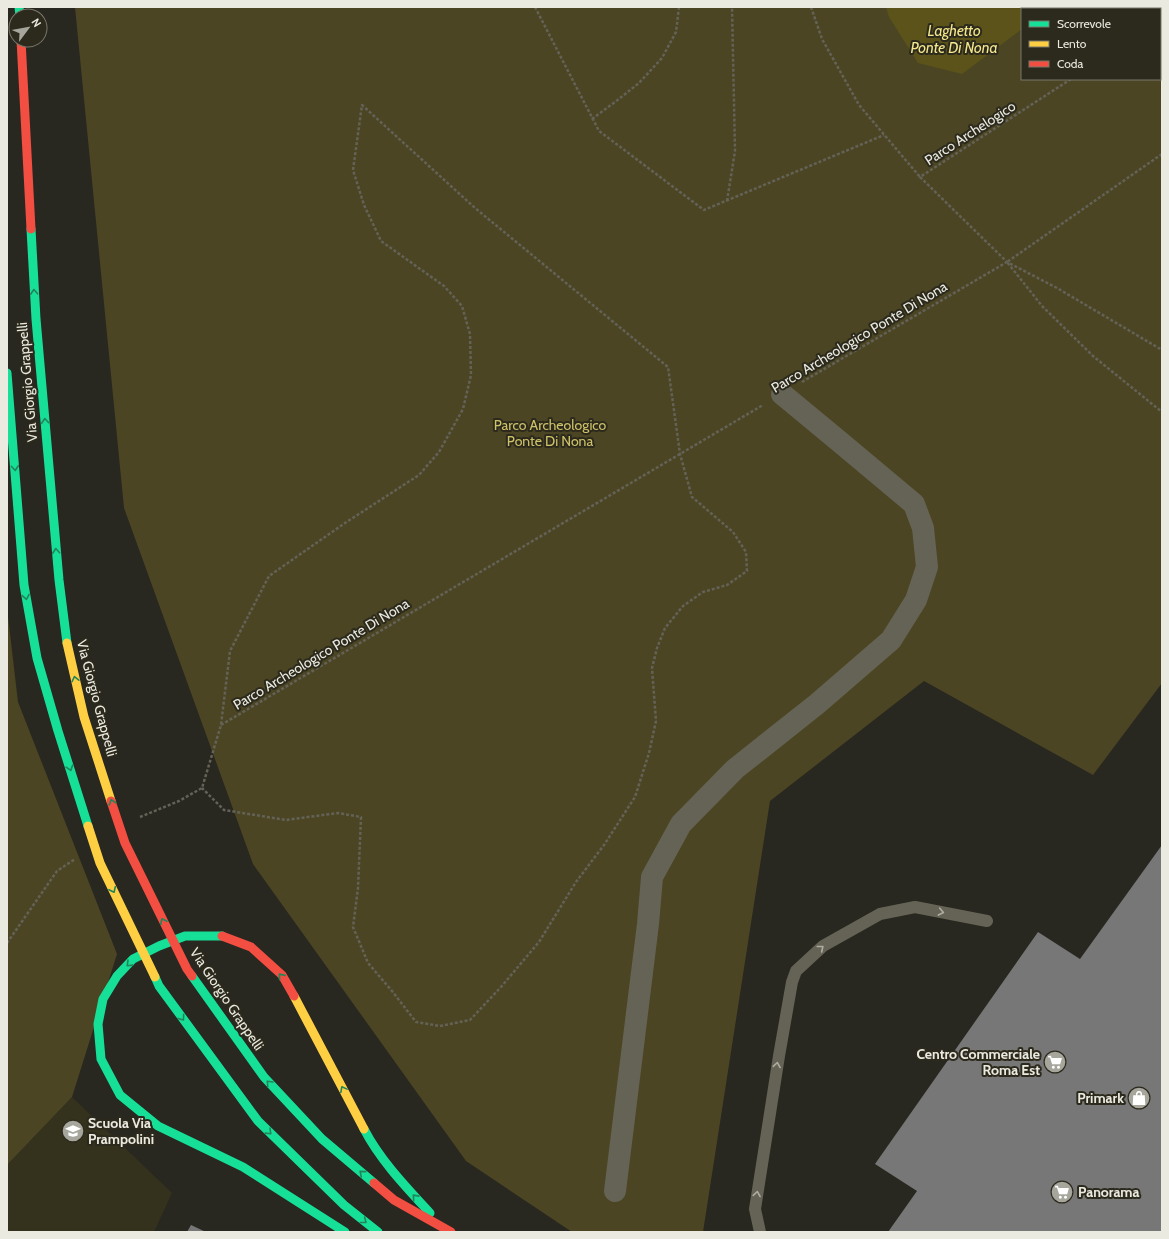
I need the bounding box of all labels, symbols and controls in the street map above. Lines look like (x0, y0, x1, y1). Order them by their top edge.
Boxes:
north arrow (8, 8, 48, 48)
legend (1021, 8, 1161, 80)
text: N (28, 16, 44, 30)
text: Scorrevole (1057, 16, 1111, 31)
water label: Laghetto Ponte Di Nona (910, 22, 998, 57)
text: Lento (1057, 36, 1087, 51)
text: Coda (1057, 56, 1083, 71)
street label: Parco Archelogico (921, 97, 1019, 169)
street label: Parco Archeologico Ponte Di Nona (768, 277, 951, 397)
one-way arrow (30, 289, 38, 295)
street label: Via Giorgio Grappelli (13, 321, 41, 443)
park label: Parco Archeologico Ponte Di Nona (494, 416, 607, 450)
one-way arrow (40, 418, 49, 424)
one-way arrow (10, 465, 19, 471)
one-way arrow (52, 548, 61, 554)
one-way arrow (21, 594, 30, 600)
street label: Parco Archeologico Ponte Di Nona (230, 594, 413, 714)
street label: Via Giorgio Grappelli (73, 638, 121, 758)
one-way arrow (72, 676, 80, 682)
one-way arrow (65, 764, 74, 771)
one-way arrow (108, 799, 117, 806)
one-way arrow (108, 886, 116, 893)
one-way arrow (937, 907, 944, 916)
one-way arrow (160, 918, 168, 926)
street label: Via Giorgio Grappelli (186, 944, 268, 1054)
one-way arrow (817, 946, 824, 953)
one-way arrow (127, 959, 134, 967)
one-way arrow (278, 973, 285, 980)
one-way arrow (177, 1013, 184, 1020)
place label: Centro Commerciale Roma Est (916, 1045, 1040, 1079)
supermarket icon: Centro Commerciale Roma Est (1042, 1049, 1068, 1075)
one-way arrow (772, 1062, 781, 1068)
one-way arrow (266, 1080, 274, 1088)
shop icon: Primark (1126, 1085, 1152, 1111)
one-way arrow (340, 1086, 348, 1094)
place label: Primark (1077, 1089, 1124, 1107)
place label: Scuola Via Prampolini (88, 1114, 154, 1148)
school or university icon: Scuola Via Prampolini (60, 1118, 86, 1144)
one-way arrow (264, 1127, 272, 1135)
one-way arrow (360, 1171, 367, 1178)
supermarket icon: Panorama (1049, 1179, 1075, 1205)
place label: Panorama (1078, 1183, 1140, 1201)
one-way arrow (752, 1191, 761, 1197)
one-way arrow (412, 1194, 420, 1202)
one-way arrow (360, 1216, 367, 1223)

